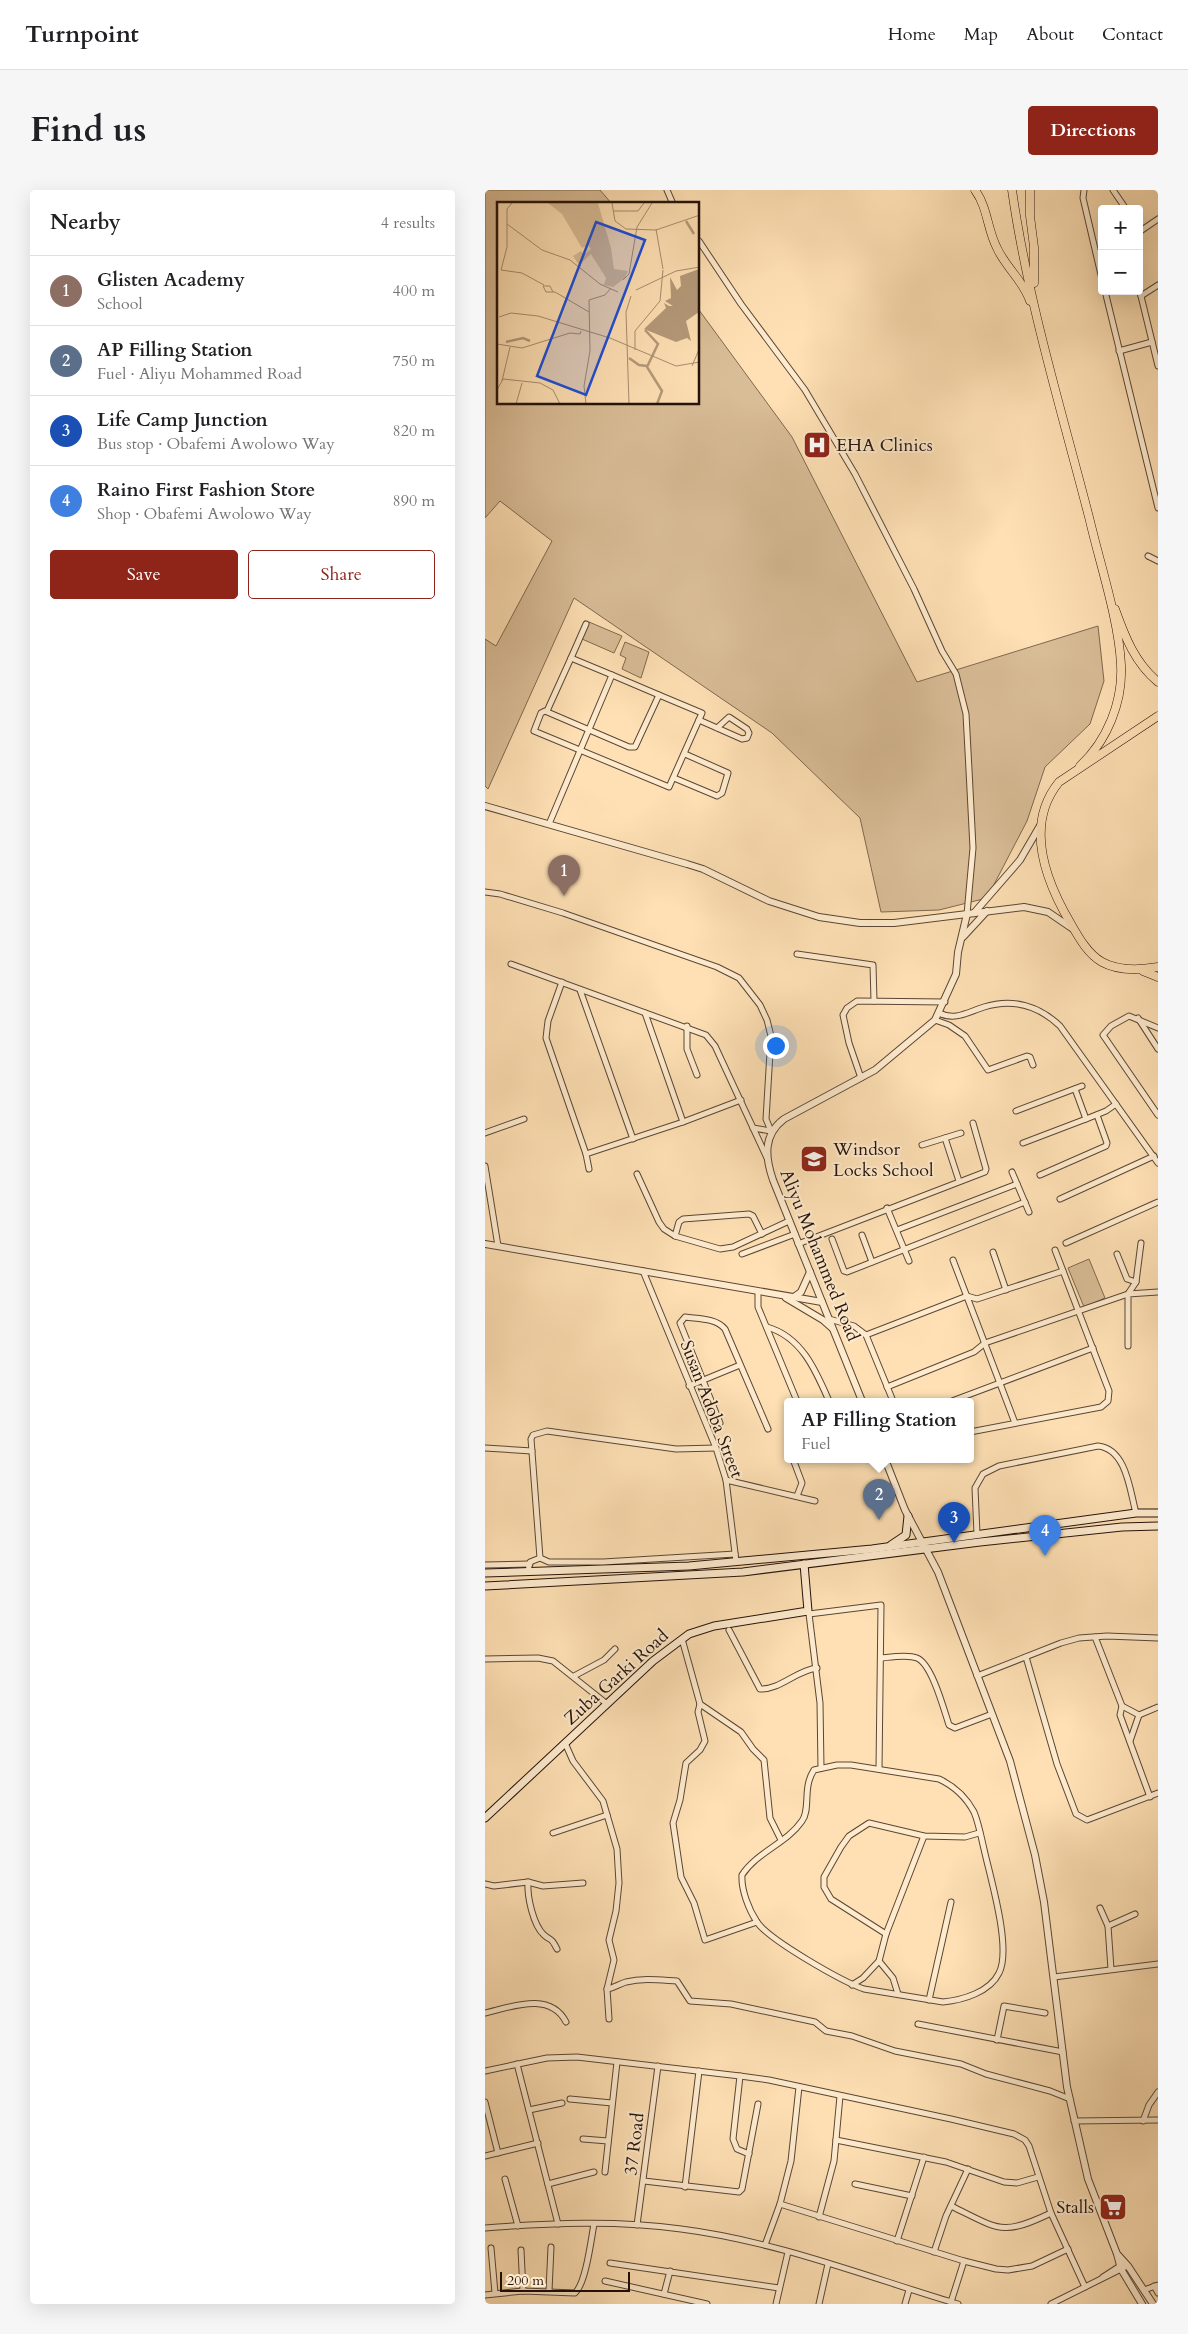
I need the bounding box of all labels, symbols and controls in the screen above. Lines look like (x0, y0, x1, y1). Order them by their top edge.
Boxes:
text: Turnpoint (25, 18, 139, 51)
text: Home (888, 22, 936, 47)
text: Map (964, 22, 998, 47)
text: About (1026, 22, 1074, 47)
text: Contact (1102, 22, 1163, 47)
text: Find us (30, 106, 146, 154)
button: Directions (1028, 106, 1158, 155)
inset map (497, 202, 700, 405)
map controls (1098, 205, 1143, 295)
button: + (1098, 205, 1143, 250)
text: Nearby (50, 208, 121, 237)
text: 4 results (381, 212, 435, 234)
button: − (1098, 250, 1143, 295)
text: Glisten Academy (97, 267, 245, 293)
text: 1 (62, 280, 70, 302)
text: 400 m (393, 280, 435, 302)
text: School (97, 293, 142, 315)
text: AP Filling Station (97, 337, 252, 363)
text: 2 (62, 350, 70, 372)
text: 750 m (393, 350, 435, 372)
text: Fuel · Aliyu Mohammed Road (97, 363, 302, 385)
text: Life Camp Junction (97, 407, 268, 433)
text: 3 (62, 420, 70, 442)
text: 820 m (393, 420, 435, 442)
hospital icon: EHA Clinics (802, 430, 832, 460)
text: Bus stop · Obafemi Awolowo Way (97, 433, 335, 455)
place label: EHA Clinics (836, 433, 933, 458)
text: Raino First Fashion Store (97, 477, 315, 503)
text: 4 (62, 490, 70, 512)
text: 890 m (393, 490, 435, 512)
text: Shop · Obafemi Awolowo Way (97, 503, 312, 525)
button: Save (50, 550, 238, 599)
button: Share (248, 550, 435, 599)
pin: 1 (548, 855, 580, 896)
your location (763, 1033, 789, 1059)
place label: Windsor Locks School (832, 1137, 934, 1183)
school or university icon: Windsor Locks School (799, 1144, 829, 1174)
street label: Aliyu Mohammed Road (774, 1165, 866, 1345)
street label: Susan Adoba Street (674, 1337, 749, 1482)
popup (784, 1398, 974, 1463)
text: AP Filling Station (801, 1407, 957, 1433)
text: Fuel (801, 1433, 831, 1455)
pin: 2 (863, 1479, 895, 1520)
pin: 3 (938, 1502, 970, 1543)
pin: 4 (1029, 1515, 1061, 1556)
street label: Zuba Garki Road (559, 1623, 674, 1731)
street label: 37 Road (618, 2111, 651, 2177)
supermarket icon: Stalls (1098, 2192, 1128, 2222)
place label: Stalls (1056, 2195, 1094, 2220)
scale bar (500, 2269, 630, 2292)
text: 200 m (507, 2271, 544, 2290)

